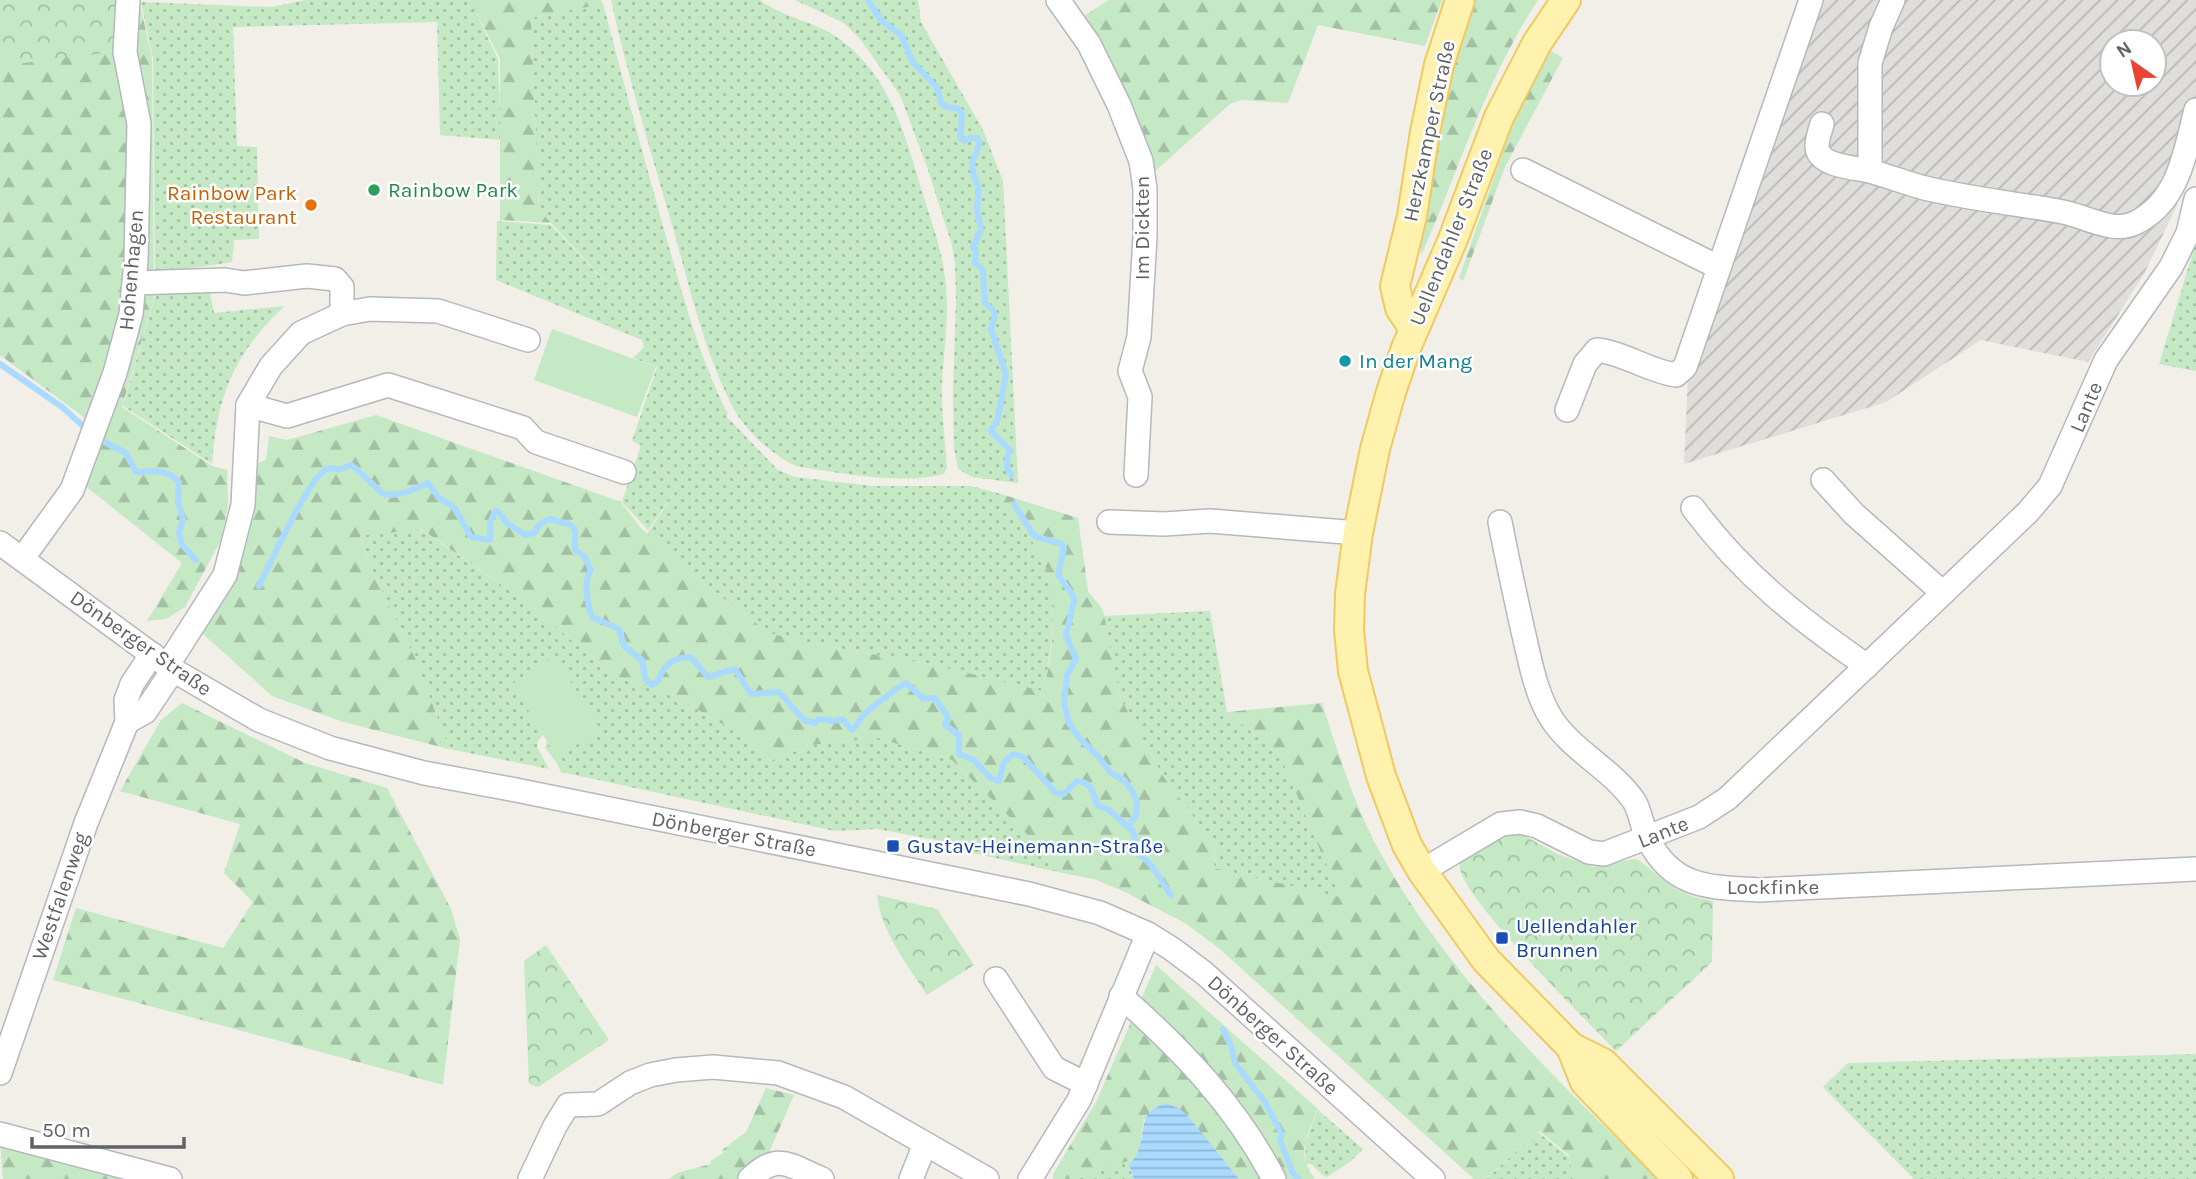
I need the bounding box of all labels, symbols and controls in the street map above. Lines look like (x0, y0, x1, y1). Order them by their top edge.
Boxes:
north arrow (2098, 28, 2168, 98)
text: N (2112, 37, 2136, 63)
street label: Herzkamper Straße (1398, 38, 1460, 224)
street label: Uellendahler Straße (1404, 145, 1498, 329)
street label: Im Dickten (1130, 176, 1154, 280)
place label: Rainbow Park (388, 178, 518, 202)
place label: Rainbow Park Restaurant (167, 181, 297, 229)
marker: Rainbow Park (366, 182, 382, 198)
marker: Rainbow Park Restaurant (303, 197, 319, 213)
street label: Hohenhagen (114, 209, 148, 331)
place label: In der Mang (1359, 349, 1472, 373)
marker: In der Mang (1337, 353, 1353, 369)
street label: Lante (2065, 378, 2107, 436)
street label: Dönberger Straße (66, 585, 216, 701)
street label: Dönberger Straße (650, 806, 818, 862)
street label: Lante (1634, 811, 1692, 853)
street label: Westfalenweg (27, 829, 93, 963)
place label: Gustav-Heinemann-Straße (907, 834, 1163, 858)
marker: Gustav-Heinemann-Straße (885, 838, 901, 854)
street label: Lockfinke (1727, 875, 1819, 899)
place label: Uellendahler Brunnen (1516, 914, 1637, 962)
marker: Uellendahler Brunnen (1494, 930, 1510, 946)
street label: Dönberger Straße (1203, 970, 1343, 1100)
scale bar (32, 1106, 184, 1150)
text: 50 m (42, 1118, 91, 1142)

